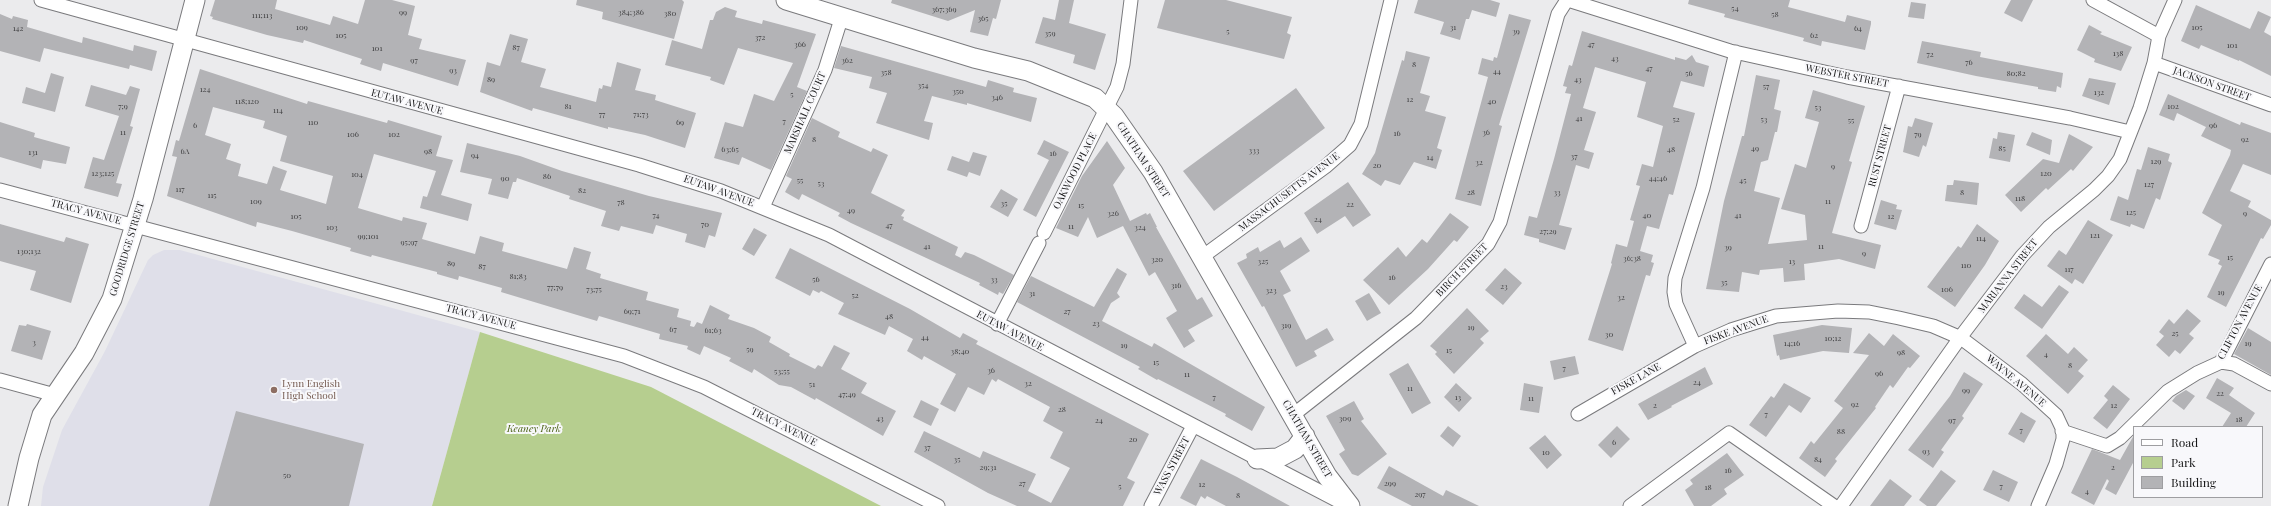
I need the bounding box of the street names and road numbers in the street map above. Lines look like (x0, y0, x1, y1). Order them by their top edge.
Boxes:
street label: WEBSTER STREET (1804, 62, 1890, 90)
street label: JACKSON STREET (2172, 64, 2252, 104)
street label: MARSHALL COURT (782, 70, 828, 156)
street label: EUTAW AVENUE (370, 87, 444, 117)
street label: CHATHAM STREET (1114, 120, 1172, 200)
street label: RUST STREET (1866, 124, 1894, 188)
street label: OAKWOOD PLACE (1051, 131, 1099, 211)
street label: MASSACHUSETTS AVENUE (1236, 150, 1342, 234)
street label: EUTAW AVENUE (682, 173, 756, 209)
street label: TRACY AVENUE (50, 197, 122, 227)
street label: GOODRIDGE STREET (107, 200, 147, 298)
street label: MARIANNA STREET (1976, 237, 2040, 315)
street label: BIRCH STREET (1434, 241, 1490, 299)
street label: CLIFTON AVENUE (2215, 283, 2265, 361)
street label: TRACY AVENUE (445, 302, 517, 332)
street label: EUTAW AVENUE (974, 308, 1046, 354)
street label: FISKE AVENUE (1702, 313, 1770, 347)
street label: WAYNE AVENUE (1984, 353, 2048, 409)
street label: FISKE LANE (1609, 360, 1663, 398)
street label: CHATHAM STREET (1280, 398, 1334, 480)
street label: TRACY AVENUE (749, 405, 819, 449)
street label: WASS STREET (1152, 435, 1192, 497)

